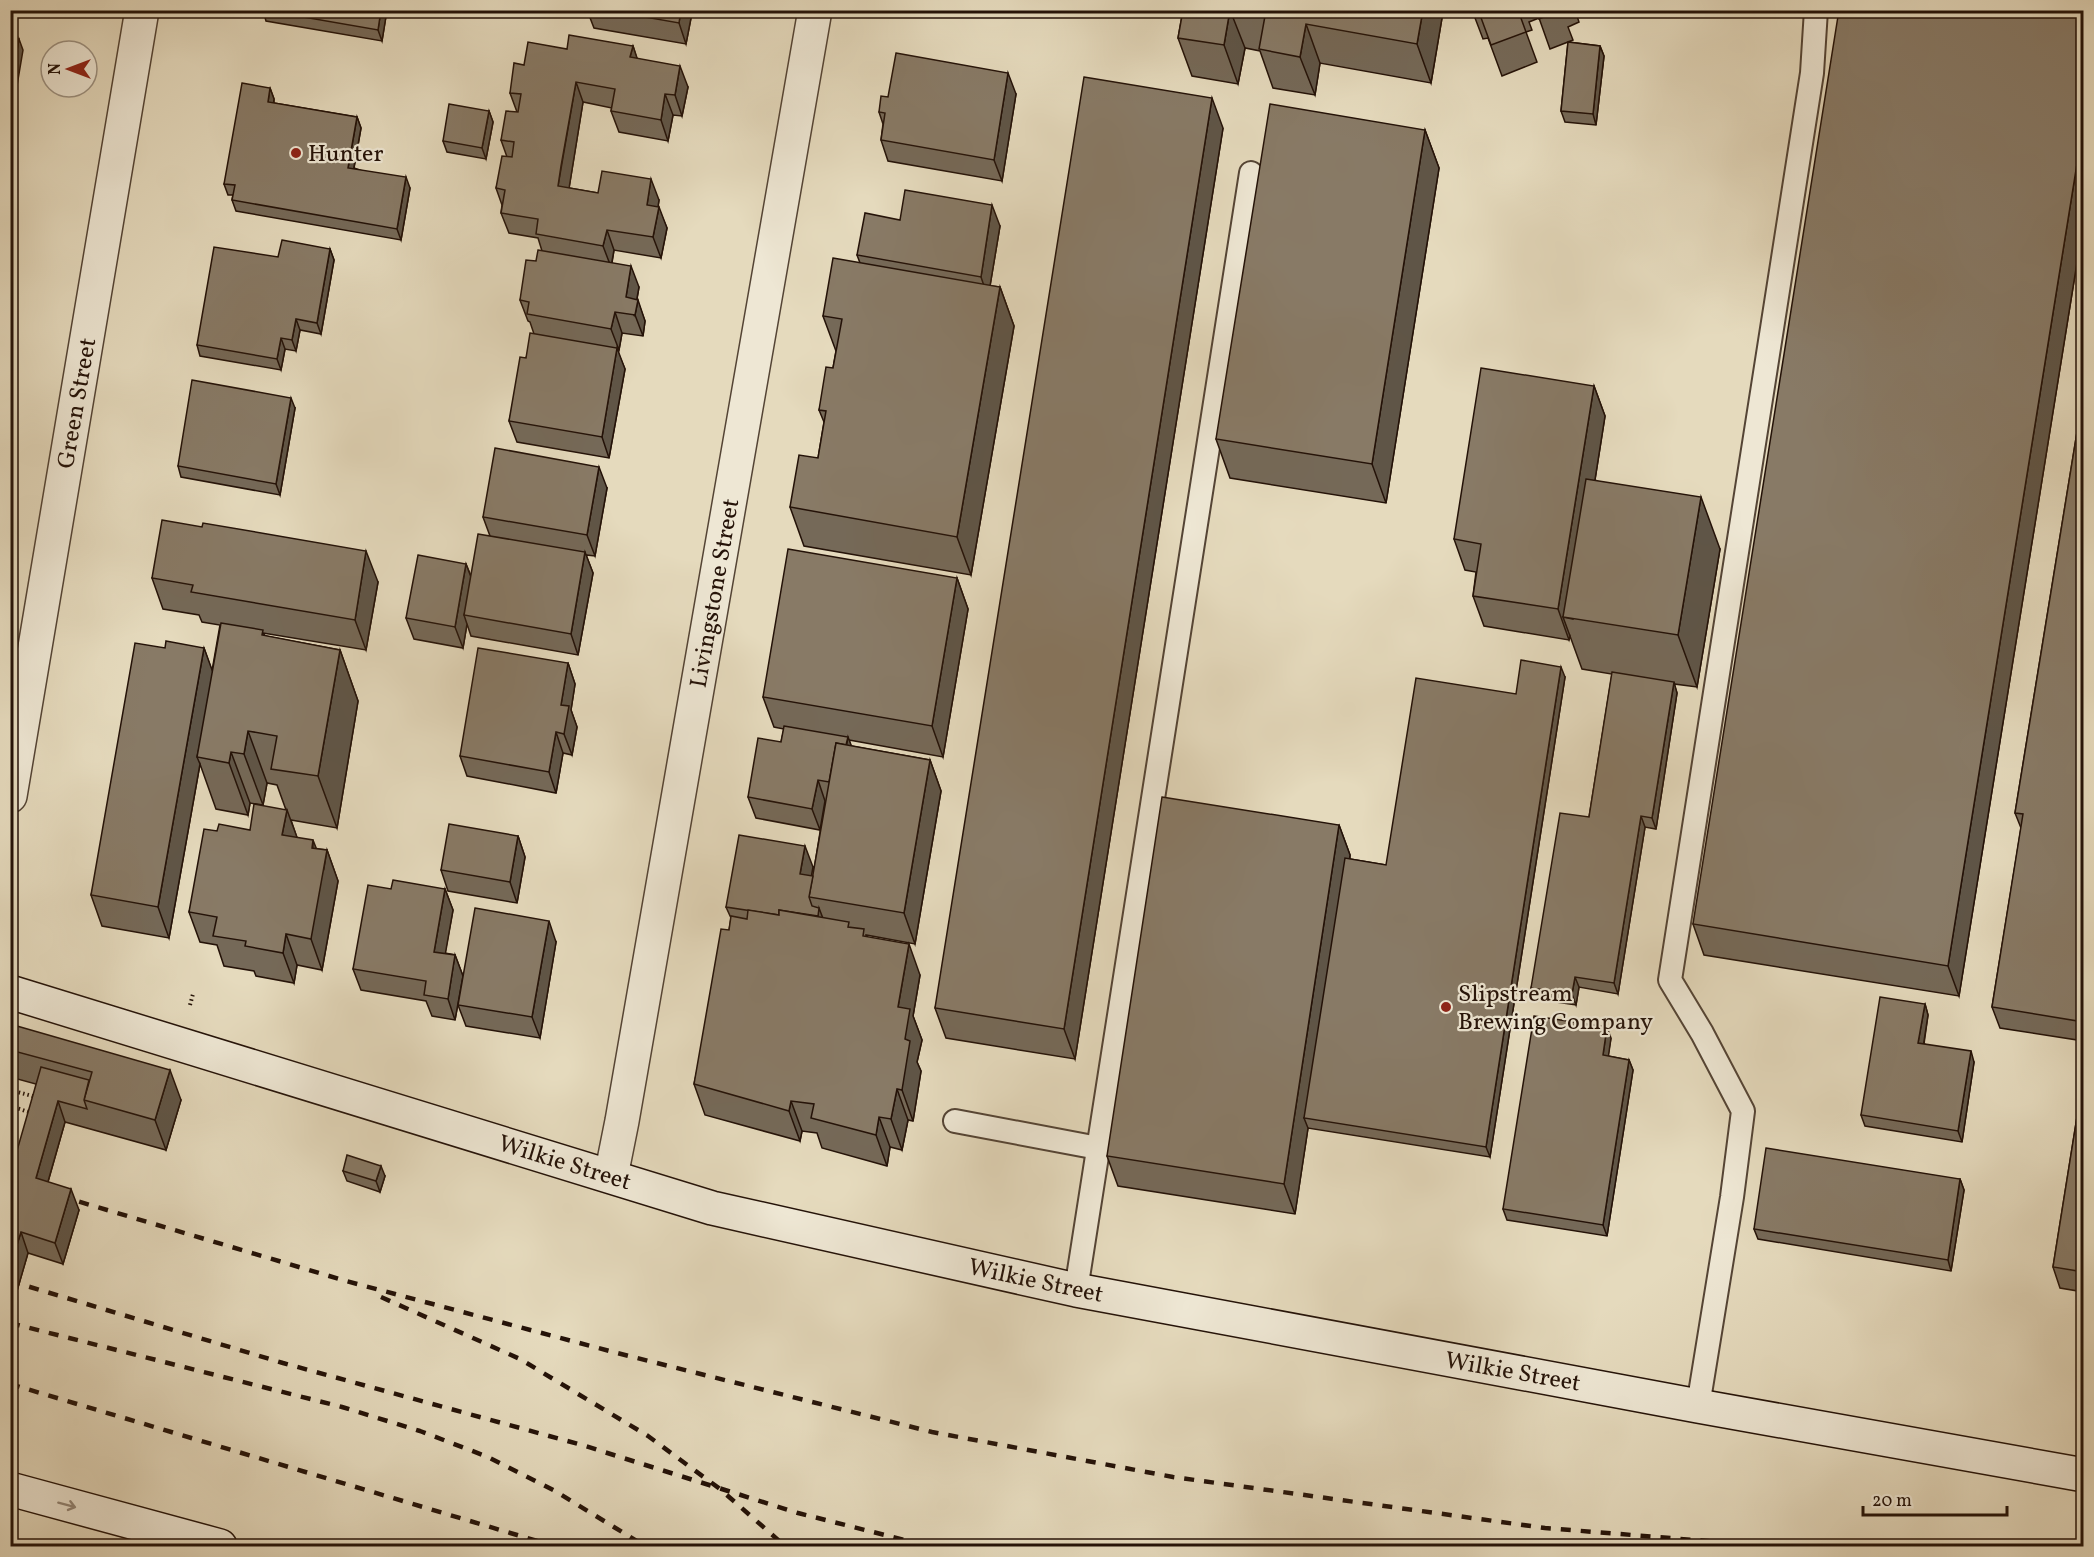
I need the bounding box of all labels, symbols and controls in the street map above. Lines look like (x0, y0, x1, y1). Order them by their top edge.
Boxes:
north arrow (39, 39, 99, 99)
text: N (45, 63, 67, 75)
place label: Hunter (308, 138, 384, 172)
marker: Hunter (289, 146, 303, 160)
street label: Green Street (50, 335, 106, 471)
street label: Livingstone Street (683, 496, 749, 691)
place label: Slipstream Brewing Company (1458, 978, 1653, 1040)
marker: Slipstream Brewing Company (1439, 1000, 1453, 1014)
street label: Wilkie Street (494, 1128, 635, 1200)
street label: Wilkie Street (965, 1251, 1106, 1313)
street label: Wilkie Street (1442, 1344, 1583, 1402)
scale bar (1863, 1479, 2007, 1517)
text: 20 m (1872, 1489, 1912, 1514)
one-way arrow (57, 1499, 76, 1511)

